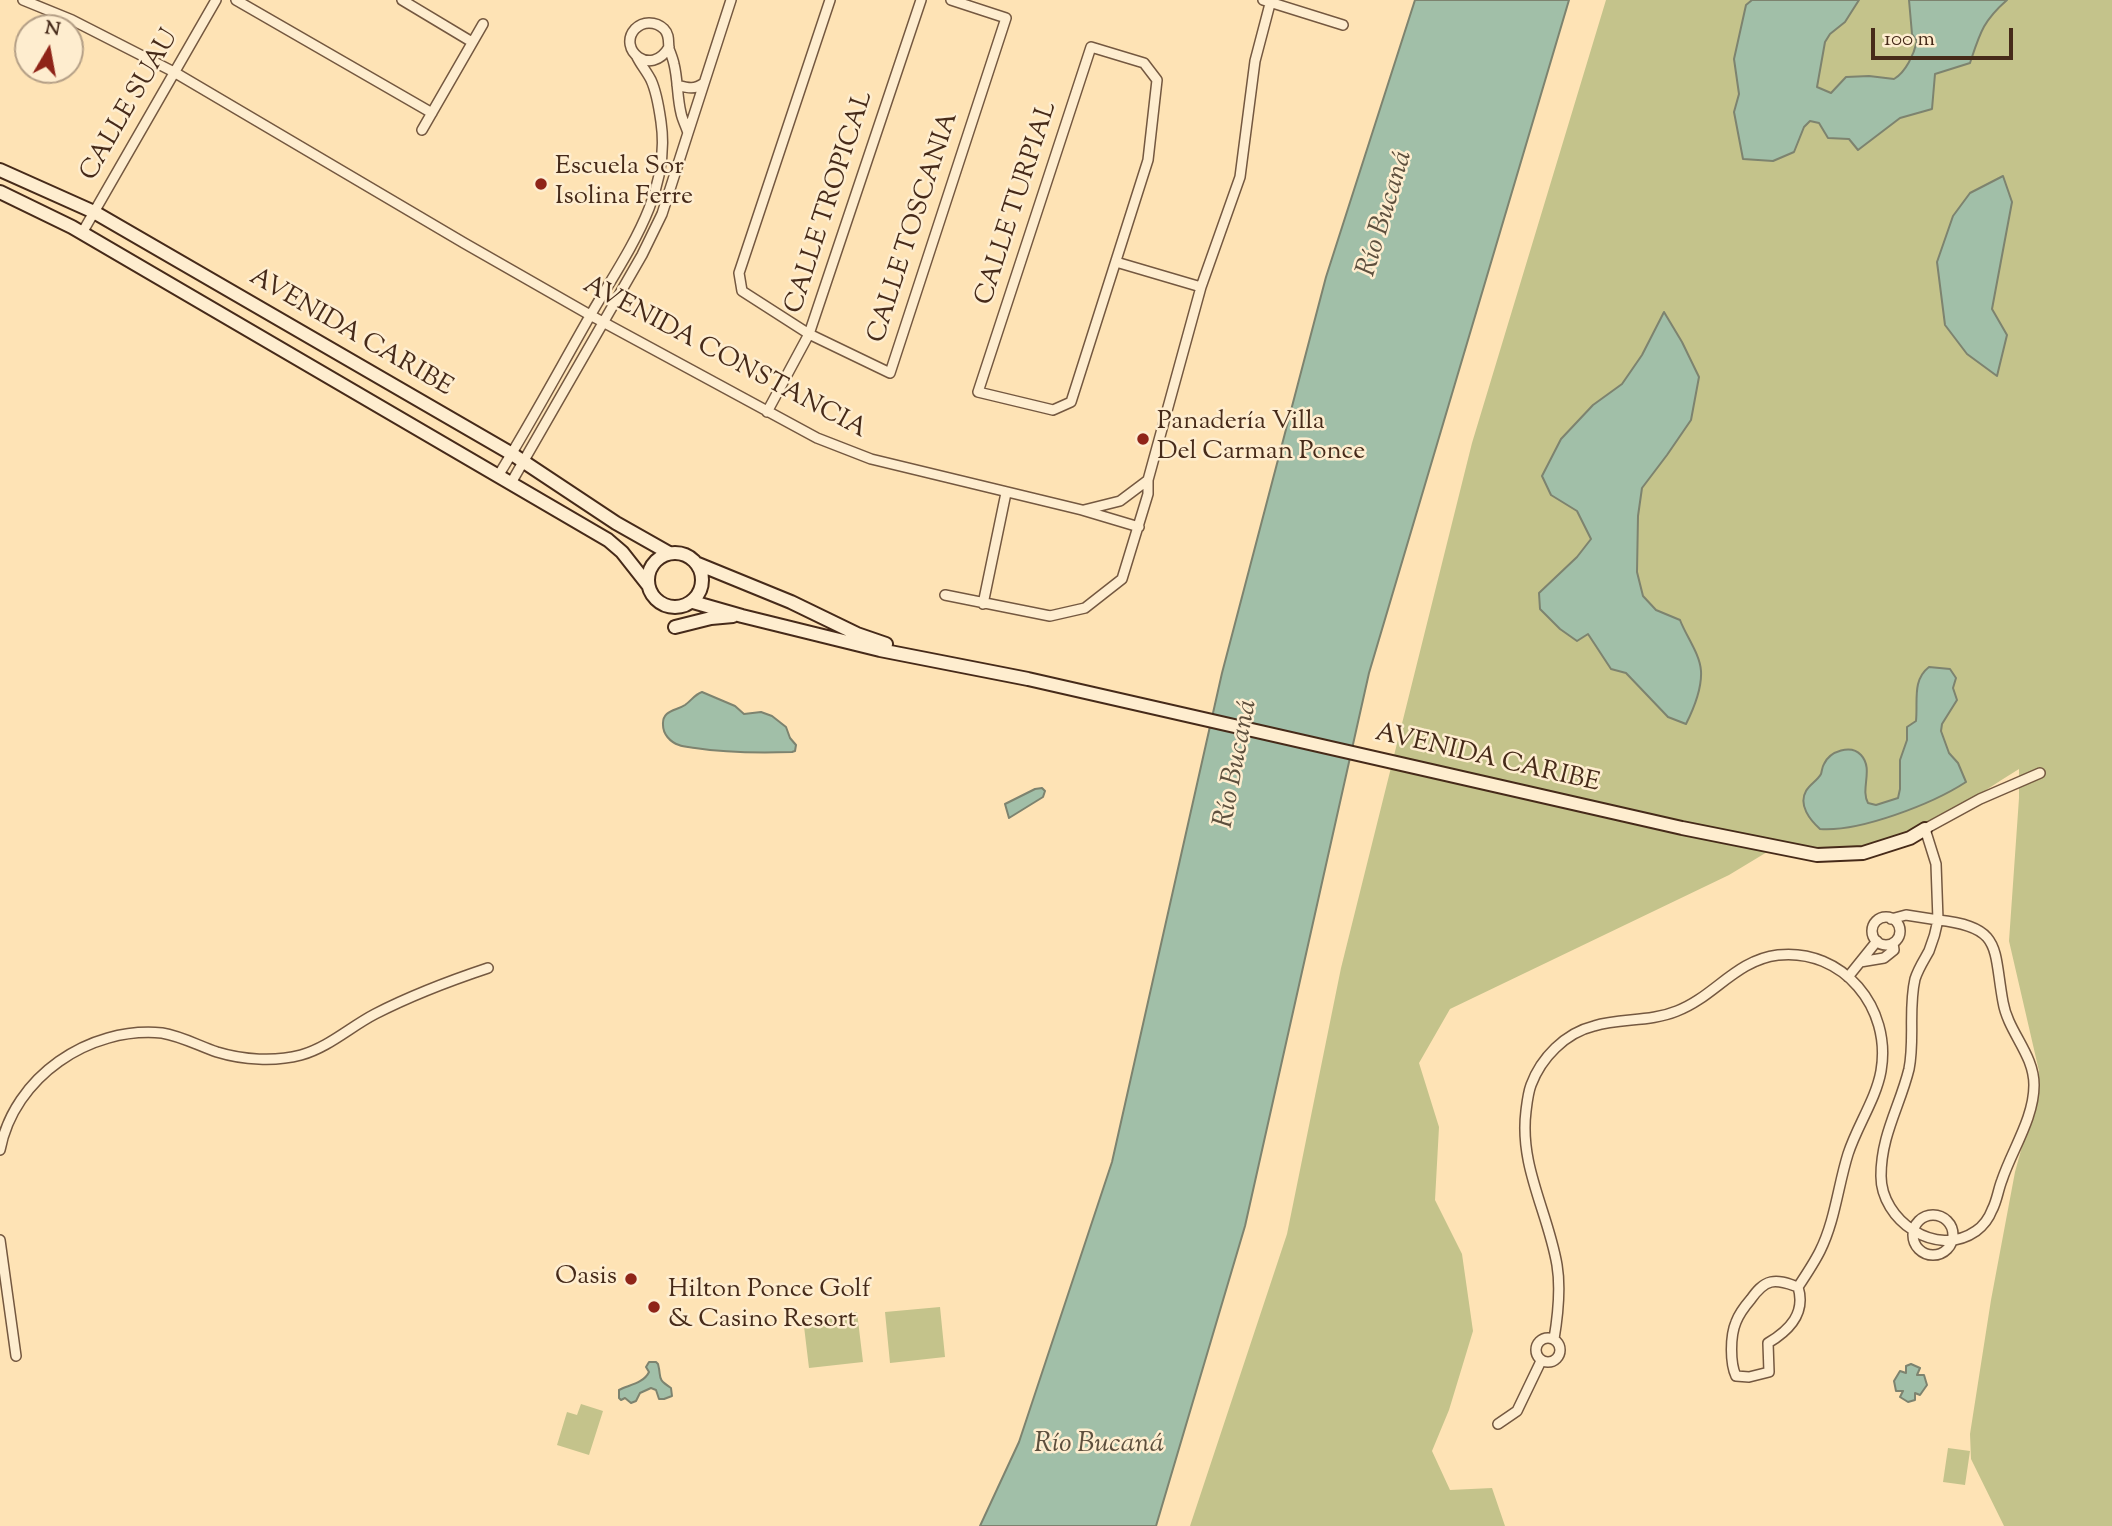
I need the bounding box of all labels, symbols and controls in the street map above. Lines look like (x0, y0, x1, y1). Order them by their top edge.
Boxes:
north arrow (14, 14, 84, 84)
scale bar (1874, 14, 2016, 58)
text: N (43, 15, 62, 44)
street label: CALLE SUAU (75, 25, 187, 187)
text: 100 m (1884, 25, 1935, 55)
street label: CALLE TROPICAL (780, 88, 882, 318)
street label: CALLE TURPIAL (970, 99, 1066, 309)
street label: CALLE TOSCANIA (863, 109, 967, 347)
water label: Río Bucaná (1352, 147, 1422, 281)
place label: Escuela Sor Isolina Ferre (555, 153, 693, 214)
marker: Escuela Sor Isolina Ferre (533, 176, 549, 192)
street label: AVENIDA CARIBE (243, 263, 457, 405)
street label: AVENIDA CONSTANCIA (577, 271, 871, 447)
place label: Panadería Villa Del Carman Ponce (1157, 408, 1365, 470)
marker: Panadería Villa Del Carman Ponce (1135, 431, 1151, 447)
water label: Río Bucaná (1209, 697, 1267, 831)
street label: AVENIDA CARIBE (1372, 719, 1602, 801)
place label: Oasis (555, 1263, 617, 1295)
marker: Oasis (623, 1271, 639, 1287)
place label: Hilton Ponce Golf & Casino Resort (668, 1276, 871, 1338)
marker: Hilton Ponce Golf & Casino Resort (646, 1299, 662, 1315)
water label: Río Bucaná (1034, 1429, 1164, 1463)

